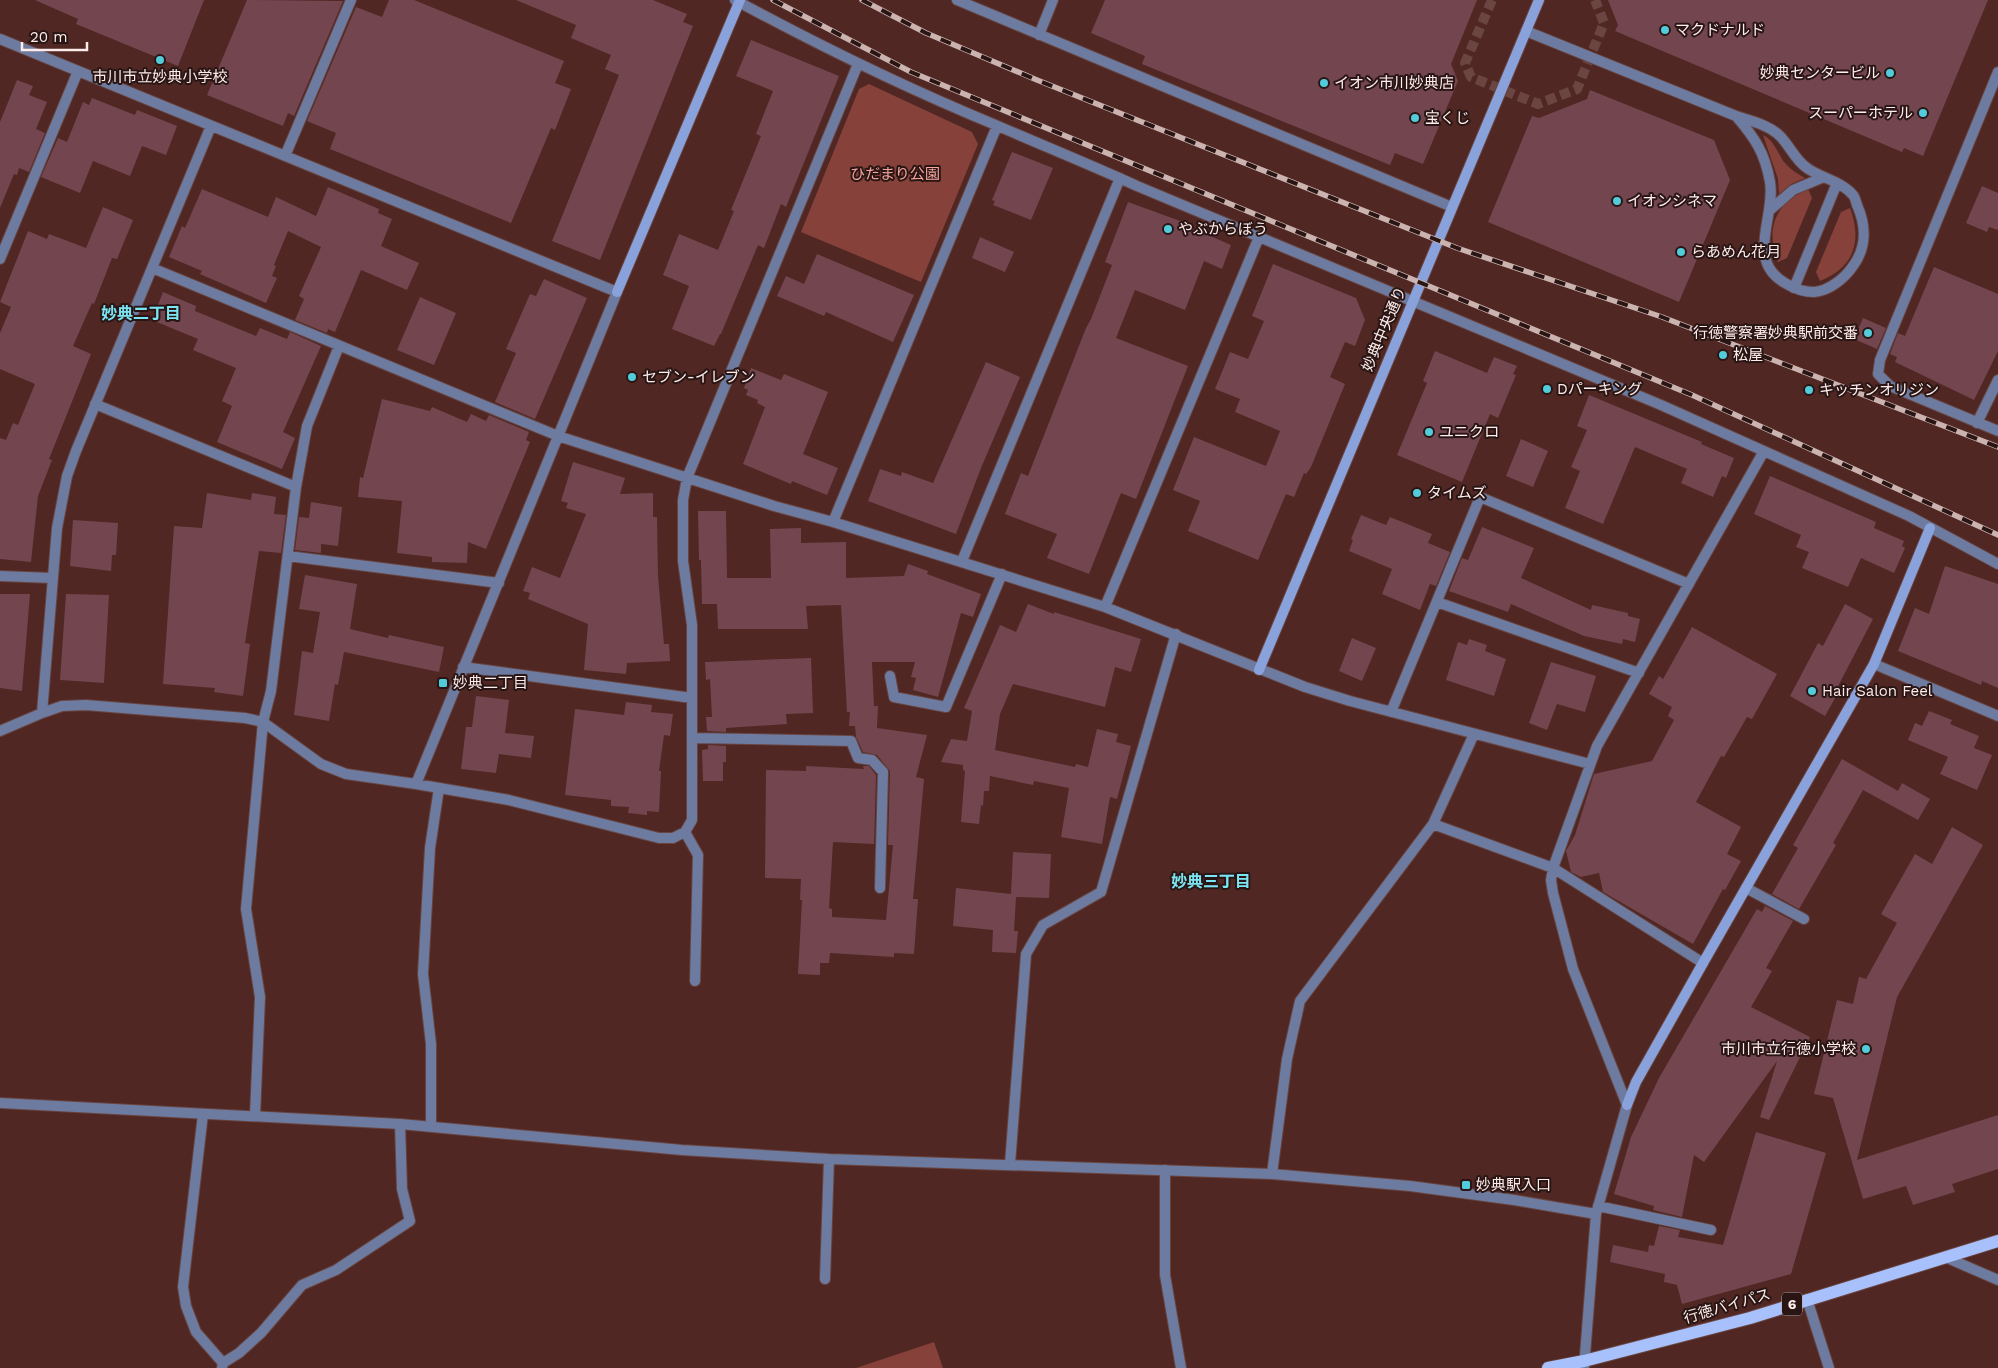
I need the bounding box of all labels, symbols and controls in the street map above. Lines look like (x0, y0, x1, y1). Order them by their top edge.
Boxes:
scale bar (22, 20, 88, 52)
place label: マクドナルド (1675, 21, 1765, 39)
marker: マクドナルド (1659, 24, 1671, 36)
text: 20 m (30, 28, 68, 46)
marker: 市川市立妙典小学校 (154, 54, 166, 66)
place label: 妙典センタービル (1760, 64, 1880, 82)
marker: 妙典センタービル (1884, 67, 1896, 79)
place label: 市川市立妙典小学校 (92, 68, 228, 86)
place label: イオン市川妙典店 (1334, 74, 1454, 92)
marker: イオン市川妙典店 (1318, 77, 1330, 89)
place label: スーパーホテル (1808, 104, 1913, 122)
marker: スーパーホテル (1917, 107, 1929, 119)
place label: 宝くじ (1425, 109, 1470, 127)
marker: 宝くじ (1409, 112, 1421, 124)
park label: ひだまり公園 (850, 165, 940, 183)
place label: イオンシネマ (1627, 192, 1717, 210)
marker: イオンシネマ (1611, 195, 1623, 207)
place label: やぶからぼう (1178, 220, 1268, 238)
marker: やぶからぼう (1162, 223, 1174, 235)
place label: らあめん花月 (1691, 243, 1781, 261)
marker: らあめん花月 (1675, 246, 1687, 258)
street label: 妙典中央通り (1358, 284, 1410, 374)
district label: 妙典二丁目 (101, 304, 181, 323)
place label: 行徳警察署妙典駅前交番 (1693, 324, 1858, 342)
marker: 行徳警察署妙典駅前交番 (1862, 327, 1874, 339)
place label: 松屋 (1733, 346, 1763, 364)
marker: 松屋 (1717, 349, 1729, 361)
place label: セブン-イレブン (642, 368, 755, 386)
marker: セブン-イレブン (626, 371, 638, 383)
place label: Dパーキング (1557, 380, 1642, 398)
place label: キッチンオリジン (1819, 381, 1939, 399)
marker: Dパーキング (1541, 383, 1553, 395)
marker: キッチンオリジン (1803, 384, 1815, 396)
place label: ユニクロ (1439, 423, 1499, 441)
marker: ユニクロ (1423, 426, 1435, 438)
place label: タイムズ (1427, 484, 1487, 502)
marker: タイムズ (1411, 487, 1423, 499)
place label: 妙典二丁目 (453, 674, 528, 692)
marker: 妙典二丁目 (437, 677, 449, 689)
place label: Hair Salon Feel (1822, 682, 1933, 700)
marker: Hair Salon Feel (1806, 685, 1818, 697)
district label: 妙典三丁目 (1171, 872, 1251, 891)
place label: 市川市立行徳小学校 (1721, 1040, 1856, 1058)
marker: 市川市立行徳小学校 (1860, 1043, 1872, 1055)
place label: 妙典駅入口 (1476, 1176, 1551, 1194)
marker: 妙典駅入口 (1460, 1179, 1472, 1191)
street label: 行徳バイパス (1681, 1285, 1773, 1327)
road number: 6 (1782, 1292, 1802, 1316)

